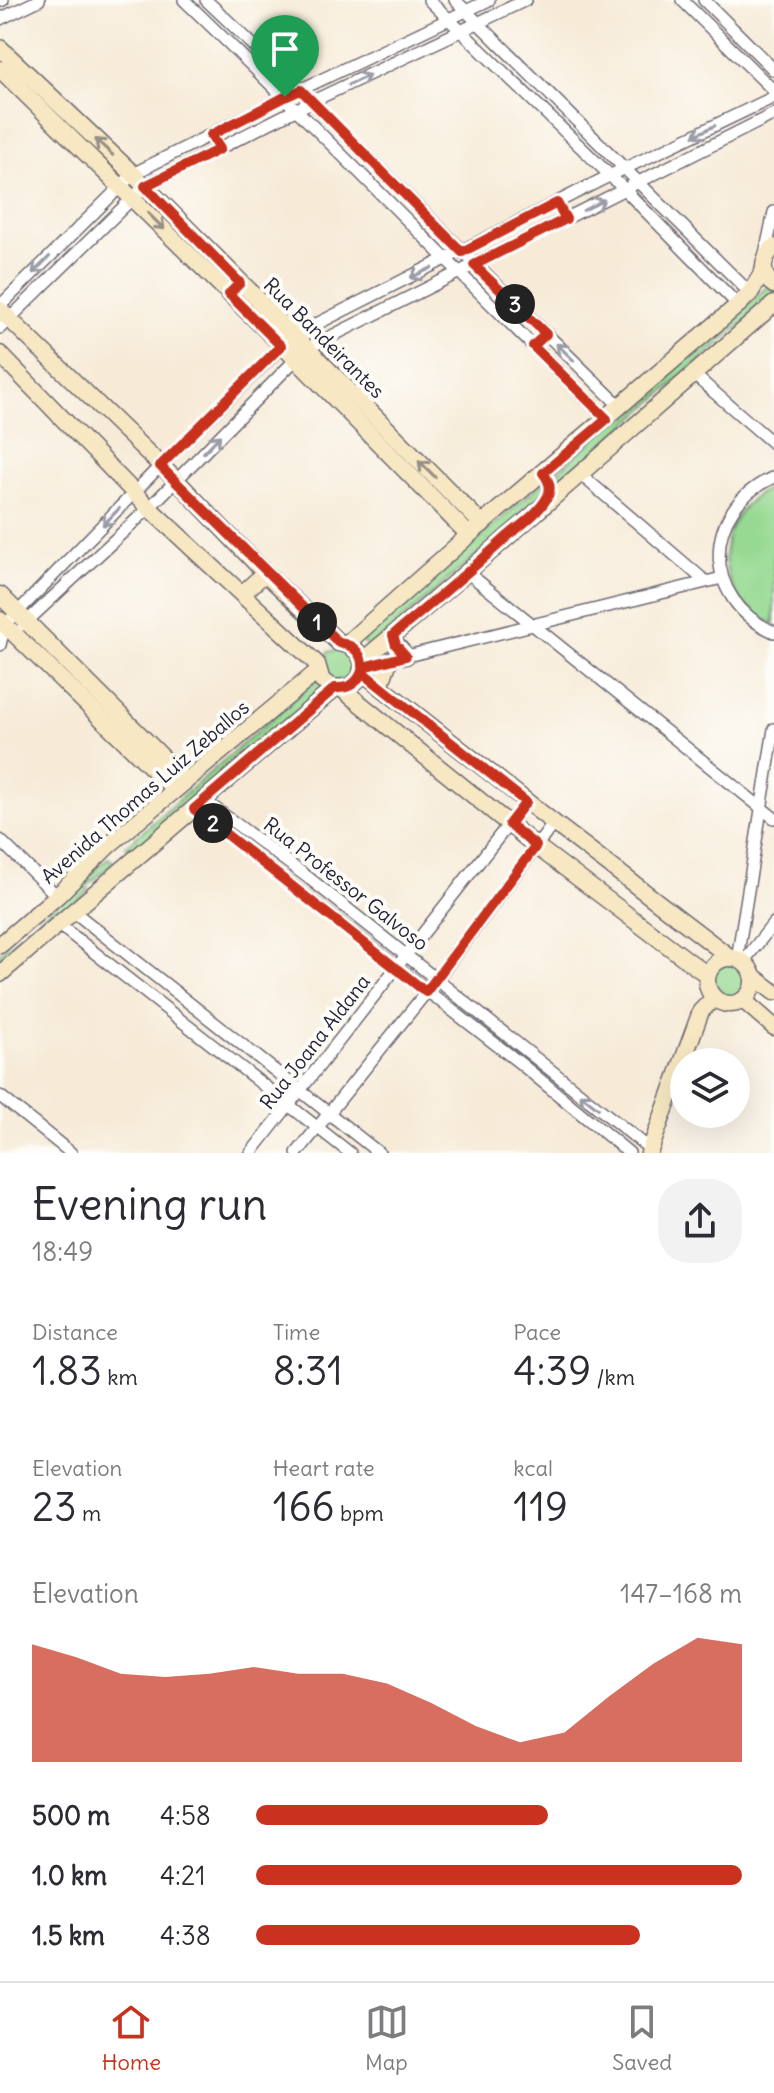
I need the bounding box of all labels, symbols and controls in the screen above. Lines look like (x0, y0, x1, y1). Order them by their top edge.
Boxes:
pin (251, 15, 319, 97)
icon: arrive (263, 27, 307, 71)
one-way arrow (347, 72, 371, 87)
one-way arrow (692, 124, 716, 139)
one-way arrow (94, 137, 114, 156)
one-way arrow (582, 196, 606, 212)
one-way arrow (146, 211, 165, 230)
one-way arrow (32, 255, 51, 274)
one-way arrow (410, 265, 434, 281)
street label: Rua Bandeirantes (259, 272, 390, 403)
pin: 3 (495, 284, 535, 324)
text: 3 (509, 290, 521, 318)
one-way arrow (555, 343, 575, 362)
one-way arrow (202, 434, 221, 454)
one-way arrow (418, 460, 437, 479)
one-way arrow (101, 507, 120, 527)
pin: 1 (297, 602, 337, 642)
text: 1 (313, 608, 321, 636)
street label: Avenida Thomas Luiz Zeballos (36, 694, 254, 889)
pin: 2 (193, 803, 233, 843)
text: 2 (207, 809, 219, 837)
street label: Rua Professor Galvoso (259, 811, 434, 956)
street label: Rua Joana Aldana (254, 969, 375, 1114)
map controls (670, 1048, 750, 1128)
button: layers (670, 1048, 750, 1128)
one-way arrow (579, 1092, 600, 1109)
text: Evening run (32, 1177, 267, 1232)
button: share (658, 1179, 742, 1263)
text: 18:49 (32, 1235, 93, 1268)
text: Distance (32, 1318, 118, 1346)
text: Time (273, 1318, 320, 1346)
text: Pace (513, 1318, 561, 1346)
text: 1.83 (32, 1346, 102, 1396)
text: 8:31 (273, 1346, 343, 1396)
text: 4:39 (513, 1346, 591, 1396)
text: km (102, 1363, 138, 1391)
text: /km (591, 1363, 635, 1391)
text: Elevation (32, 1454, 122, 1482)
text: Heart rate (273, 1454, 375, 1482)
text: kcal (513, 1454, 553, 1482)
text: 23 (32, 1482, 77, 1532)
text: 166 (273, 1482, 335, 1532)
text: 119 (513, 1482, 568, 1532)
text: m (77, 1499, 101, 1527)
text: bpm (335, 1499, 384, 1527)
text: Elevation (32, 1577, 139, 1610)
text: 147–168 m (620, 1577, 742, 1610)
text: 500 m (32, 1799, 110, 1832)
text: 4:58 (160, 1799, 211, 1832)
text: 1.0 km (32, 1859, 107, 1892)
text: 4:21 (160, 1859, 205, 1892)
text: 1.5 km (32, 1919, 105, 1952)
text: 4:38 (160, 1919, 211, 1952)
tab: Home (102, 2000, 161, 2076)
tab: Map (365, 2000, 409, 2076)
tab: Saved (612, 2000, 672, 2076)

